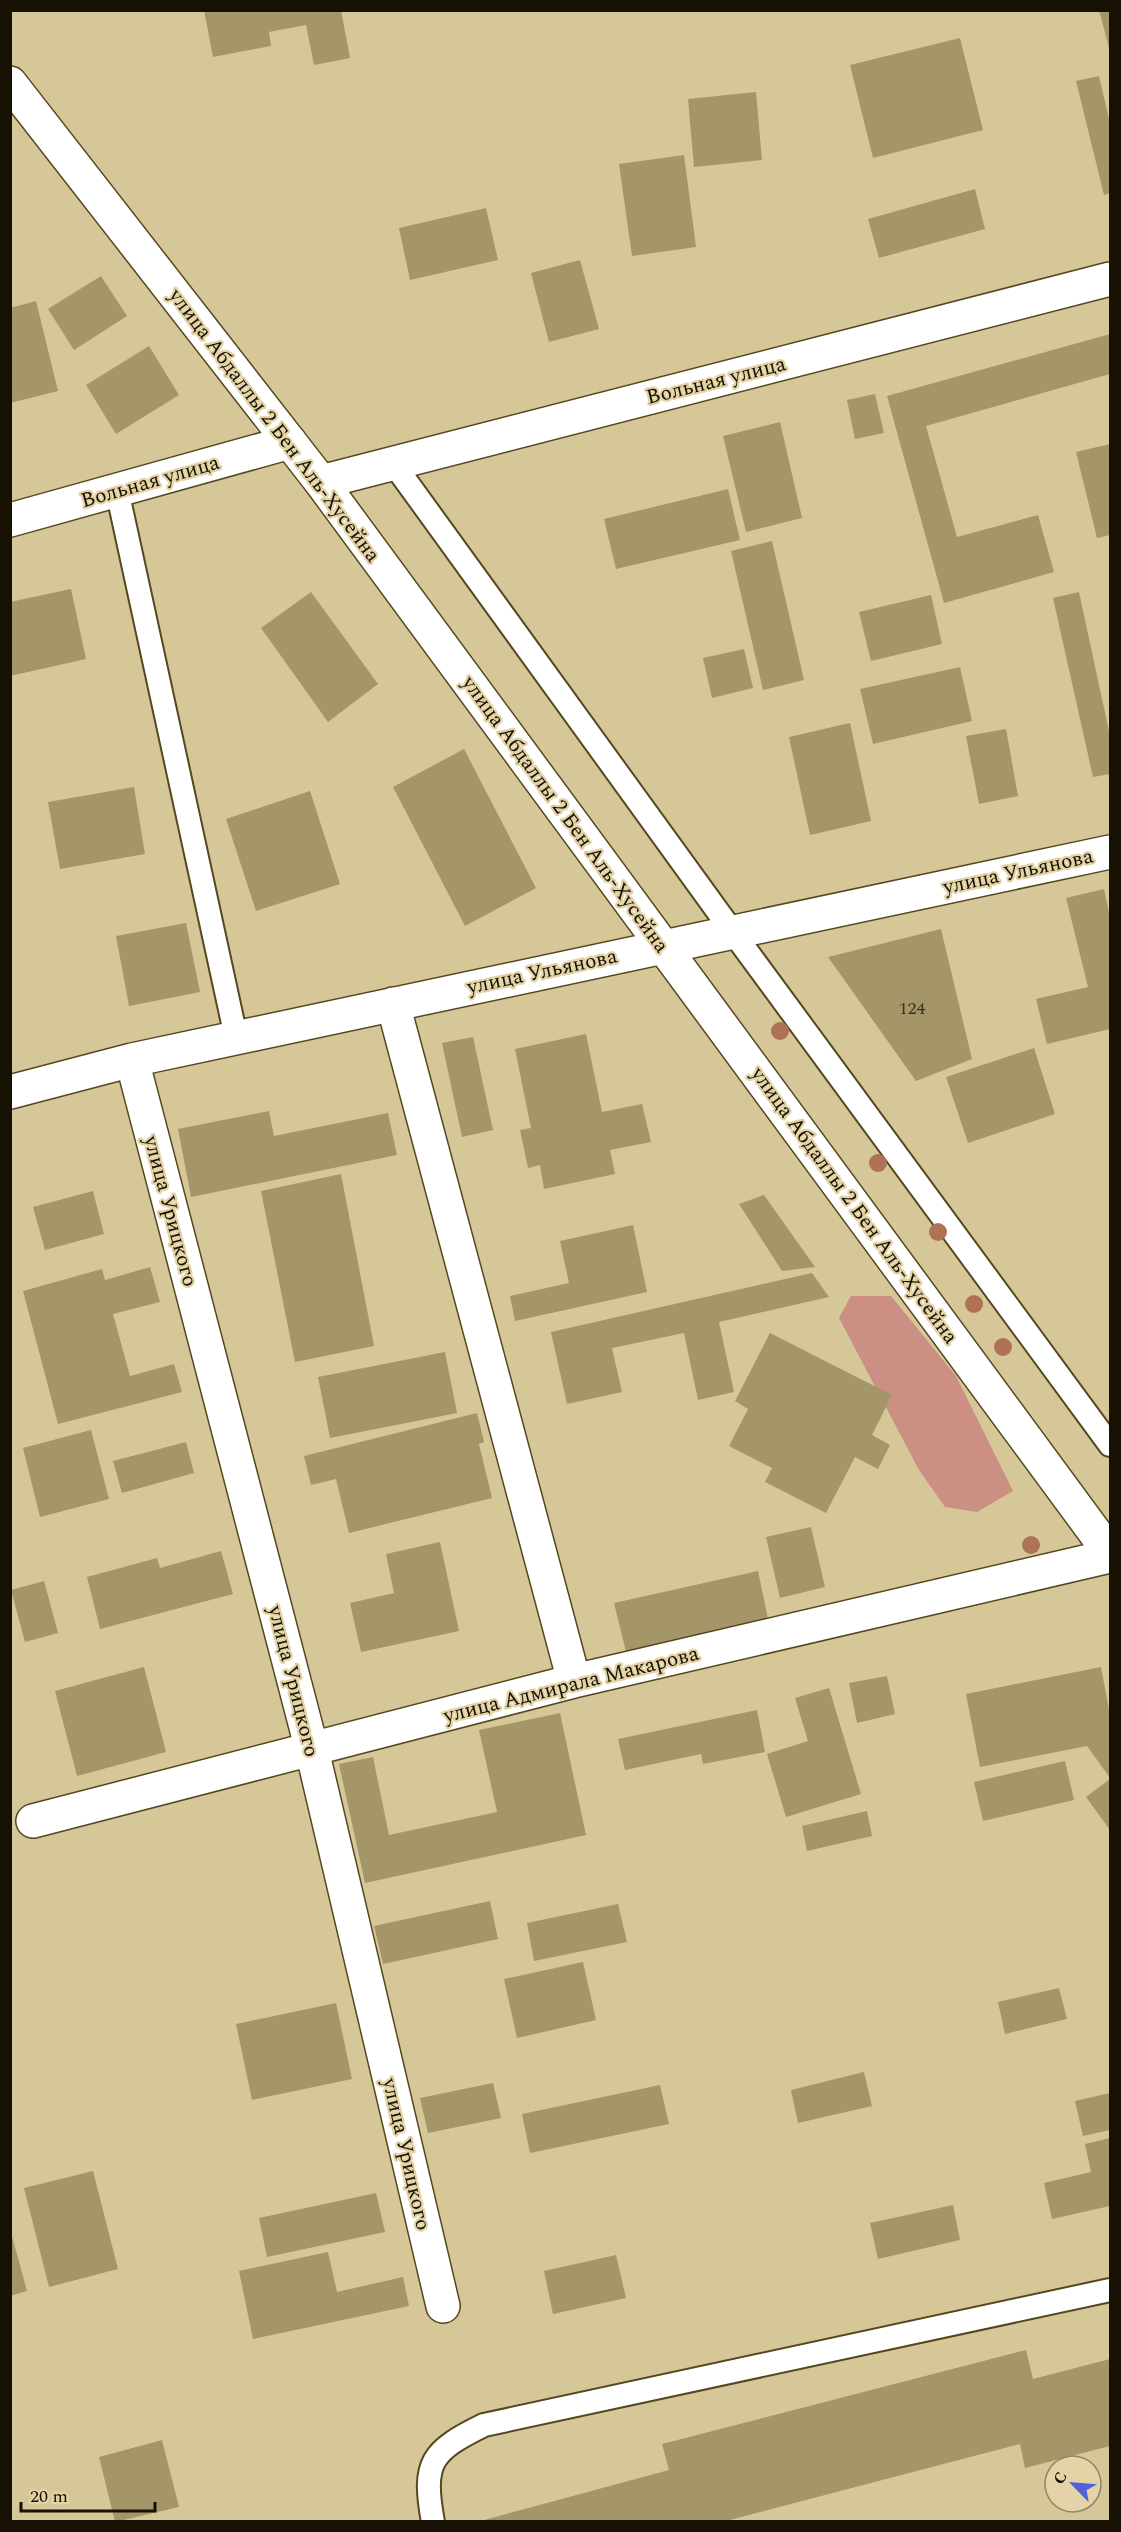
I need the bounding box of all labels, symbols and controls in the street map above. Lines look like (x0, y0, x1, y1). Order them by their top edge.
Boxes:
street label: улица Абдаллы 2 Бен Аль-Хусейна (160, 281, 389, 570)
street label: Вольная улица (643, 348, 790, 414)
street label: Вольная улица (77, 447, 224, 517)
street label: улица Абдаллы 2 Бен Аль-Хусейна (453, 668, 677, 961)
street label: улица Ульянова (939, 840, 1097, 904)
street label: улица Ульянова (463, 940, 621, 1004)
house number: 124 (899, 995, 926, 1022)
street label: улица Абдаллы 2 Бен Аль-Хусейна (742, 1059, 966, 1352)
street label: улица Урицкого (134, 1131, 206, 1290)
street label: улица Урицкого (258, 1601, 327, 1760)
street label: улица Адмирала Макарова (439, 1638, 703, 1732)
street label: улица Урицкого (373, 2074, 439, 2233)
north arrow (1043, 2454, 1103, 2514)
text: С (1047, 2468, 1074, 2488)
scale bar (21, 2475, 154, 2513)
text: 20 m (30, 2483, 68, 2510)

